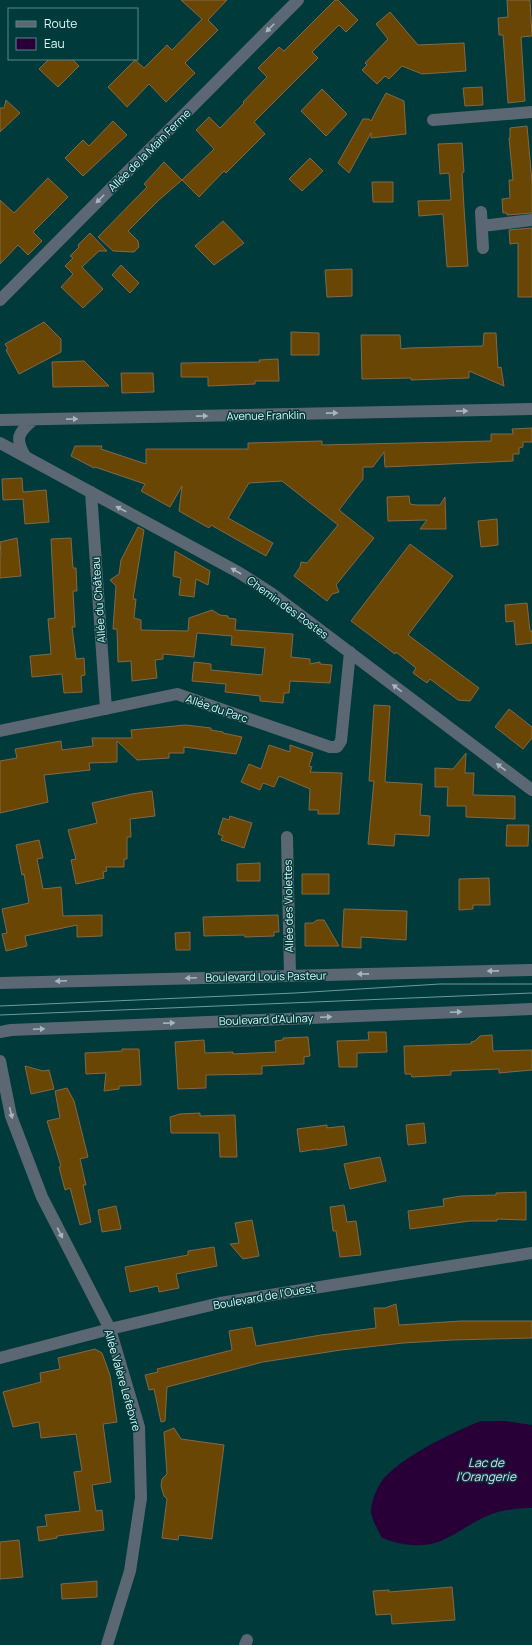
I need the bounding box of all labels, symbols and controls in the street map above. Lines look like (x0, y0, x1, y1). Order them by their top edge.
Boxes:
legend (8, 8, 138, 60)
text: Route (44, 15, 77, 32)
one-way arrow (265, 23, 275, 32)
text: Eau (44, 35, 65, 52)
street label: Allée de la Main Ferme (104, 105, 194, 195)
one-way arrow (95, 194, 105, 204)
street label: Avenue Franklin (226, 407, 306, 423)
one-way arrow (456, 407, 468, 414)
one-way arrow (326, 410, 339, 416)
one-way arrow (196, 413, 209, 419)
one-way arrow (66, 415, 78, 422)
one-way arrow (115, 505, 127, 512)
street label: Allée du Château (88, 557, 108, 643)
one-way arrow (230, 567, 241, 574)
street label: Chemin des Postes (244, 572, 332, 642)
one-way arrow (392, 684, 403, 692)
street label: Allée du Parc (184, 690, 250, 726)
one-way arrow (496, 763, 506, 771)
street label: Allée des Violettes (280, 859, 296, 953)
street label: Boulevard Louis Pasteur (205, 967, 327, 985)
one-way arrow (486, 968, 499, 974)
one-way arrow (356, 971, 369, 977)
one-way arrow (184, 975, 197, 981)
one-way arrow (55, 978, 67, 985)
one-way arrow (450, 1008, 462, 1015)
street label: Boulevard d'Aulnay (219, 1010, 314, 1028)
one-way arrow (320, 1013, 332, 1020)
one-way arrow (162, 1020, 175, 1026)
one-way arrow (33, 1025, 45, 1032)
one-way arrow (8, 1107, 14, 1119)
one-way arrow (57, 1227, 63, 1238)
street label: Boulevard de l'Ouest (212, 1280, 316, 1312)
street label: Allée Valère Lefebvre (101, 1327, 145, 1433)
water label: Lac de l'Orangerie (456, 1454, 517, 1485)

